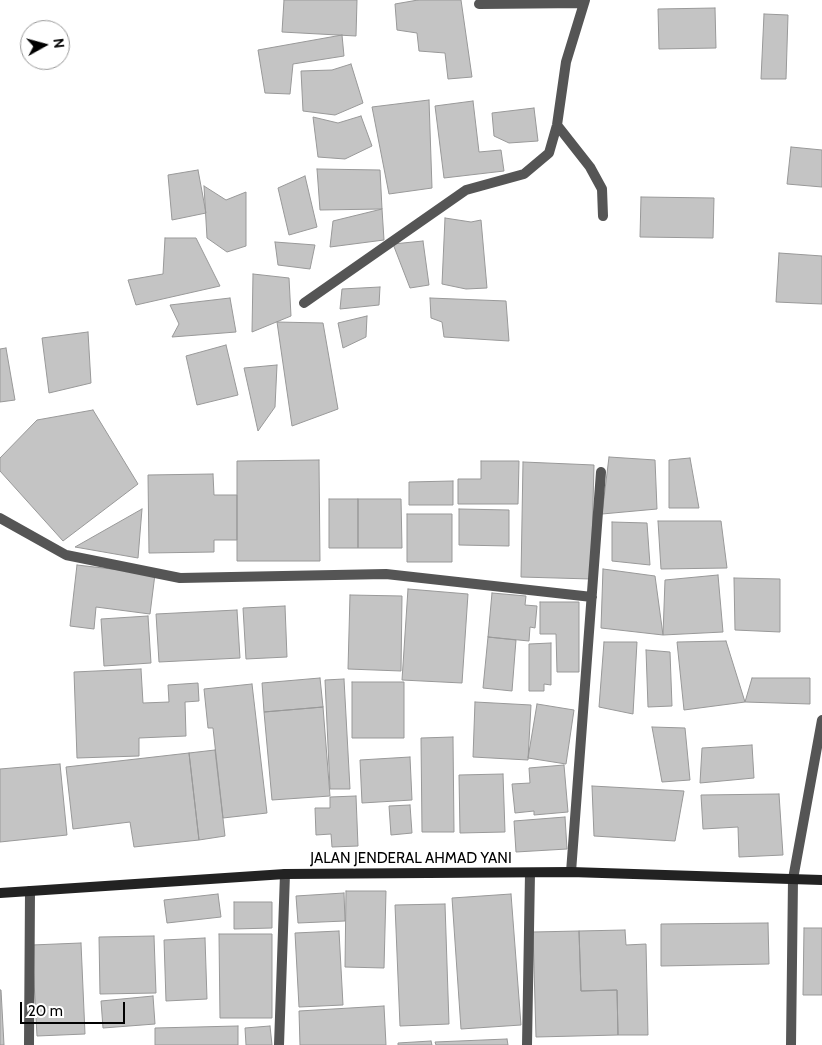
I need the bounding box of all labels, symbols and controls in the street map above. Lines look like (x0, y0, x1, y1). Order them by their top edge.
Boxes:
north arrow (20, 20, 70, 70)
text: N (49, 37, 68, 49)
street label: JALAN JENDERAL AHMAD YANI (310, 850, 512, 868)
scale bar (22, 992, 128, 1024)
text: 20 m (28, 1002, 63, 1020)

